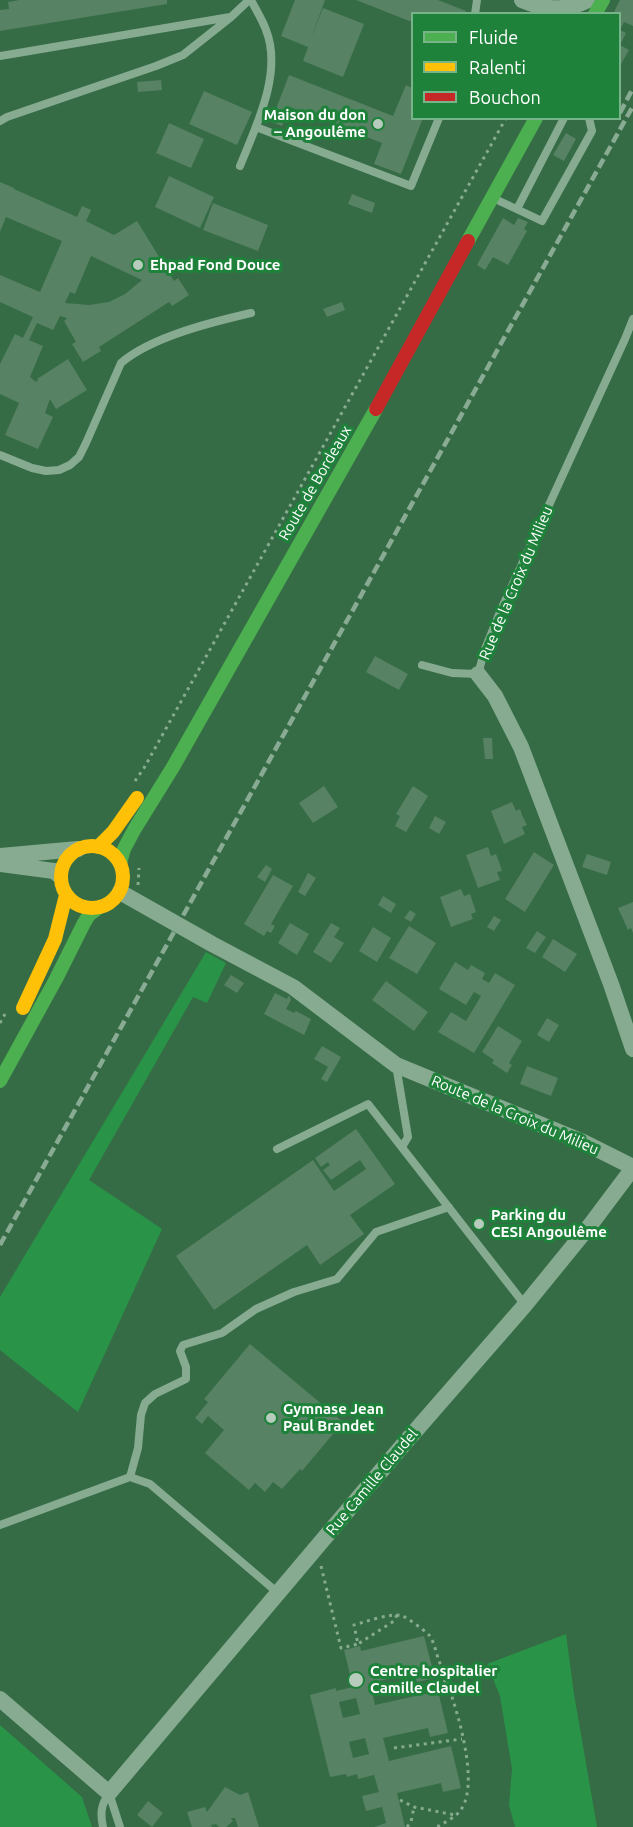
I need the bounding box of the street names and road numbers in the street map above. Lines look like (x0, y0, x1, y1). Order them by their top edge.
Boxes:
street label: Route de Bordeaux (275, 422, 355, 544)
street label: Rue de la Croix du Milieu (475, 503, 557, 663)
street label: Route de la Croix du Milieu (429, 1072, 601, 1158)
street label: Rue Camille Claudel (322, 1425, 422, 1539)

